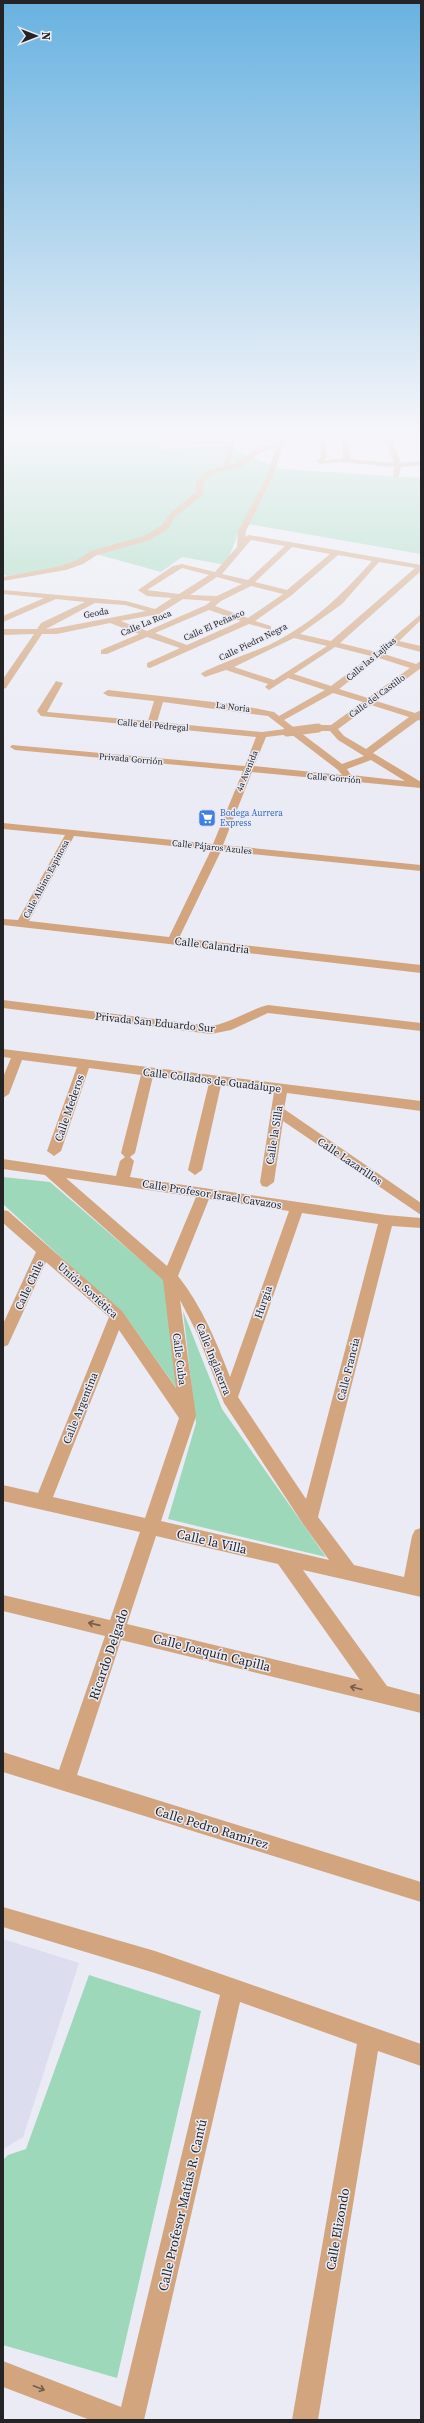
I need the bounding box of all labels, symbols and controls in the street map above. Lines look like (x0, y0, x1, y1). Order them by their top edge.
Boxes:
north arrow (16, 16, 56, 56)
text: N (38, 32, 53, 40)
street label: Geoda (82, 605, 110, 621)
street label: Calle El Peñasco (182, 606, 246, 644)
street label: Calle La Roca (119, 607, 174, 639)
street label: Calle Piedra Negra (217, 620, 289, 664)
street label: Calle las Lajitas (343, 634, 399, 684)
street label: Calle del Castillo (346, 671, 408, 720)
street label: La Noria (215, 699, 251, 715)
street label: Calle del Pedregal (117, 716, 189, 734)
street label: 4a Avenida (233, 748, 261, 793)
street label: Privada Gorrión (99, 750, 164, 768)
street label: Calle Gorrión (307, 770, 362, 786)
place label: Bodega Aurrera Express (220, 807, 283, 829)
supermarket icon: Bodega Aurrera Express (197, 808, 217, 828)
street label: Calle Albino Espinosa (20, 837, 72, 920)
street label: Calle Pájaros Azules (171, 837, 253, 857)
street label: Calle Calandria (174, 933, 250, 958)
street label: Privada San Eduardo Sur (94, 1009, 216, 1036)
street label: Calle Collados de Guadalupe (142, 1065, 282, 1096)
street label: Calle Mederos (51, 1073, 88, 1144)
street label: Calle la Silla (262, 1104, 287, 1166)
street label: Calle Lazarillos (314, 1134, 385, 1189)
street label: Calle Profesor Israel Cavazos (141, 1176, 283, 1213)
street label: Calle Chile (11, 1258, 48, 1312)
street label: Unión Soviética (54, 1259, 122, 1322)
street label: Hurgia (251, 1283, 276, 1321)
street label: Calle Inglaterra (192, 1321, 235, 1398)
street label: Calle Cuba (169, 1332, 190, 1386)
street label: Calle Francia (333, 1336, 364, 1402)
street label: Calle Argentina (59, 1370, 102, 1446)
street label: Calle la Villa (175, 1525, 249, 1558)
street label: Ricardo Delgado (85, 1606, 132, 1702)
one-way arrow (87, 1619, 100, 1627)
street label: Calle Joaquín Capilla (151, 1630, 273, 1675)
one-way arrow (350, 1683, 363, 1691)
street label: Calle Pedro Ramírez (153, 1802, 271, 1853)
street label: Calle Profesor Matías R. Cantú (154, 2117, 211, 2293)
street label: Calle Elizondo (322, 2187, 353, 2272)
one-way arrow (33, 2384, 45, 2392)

